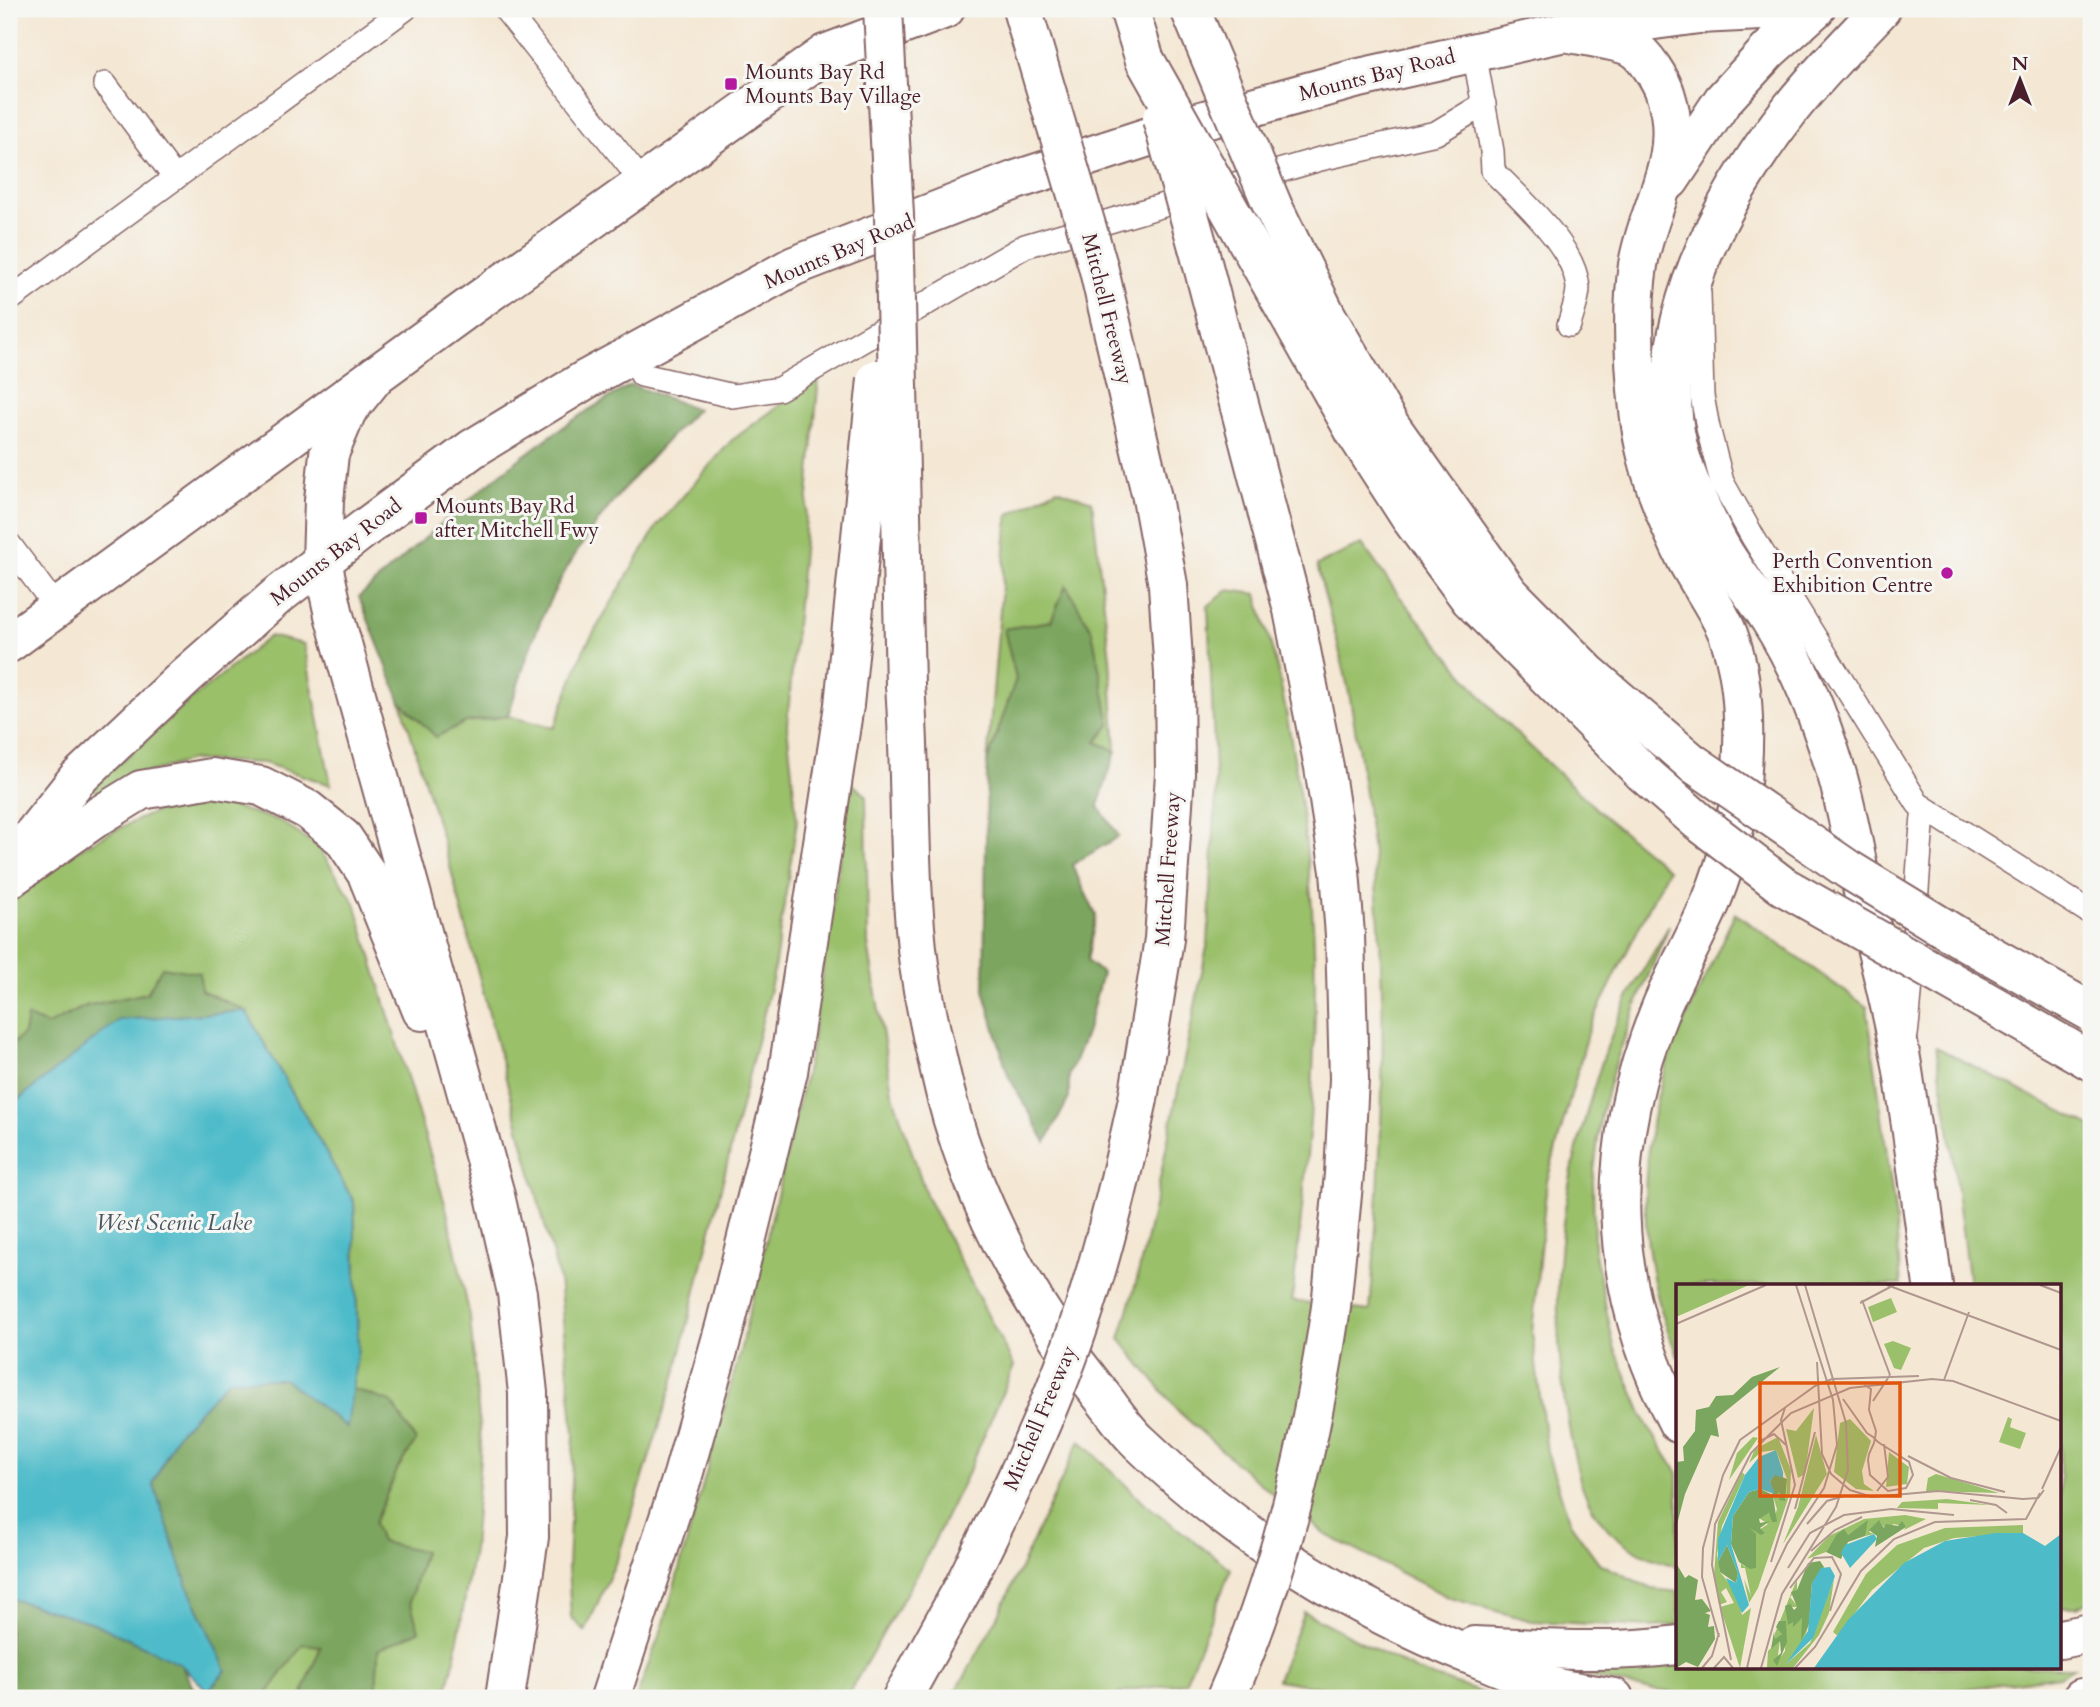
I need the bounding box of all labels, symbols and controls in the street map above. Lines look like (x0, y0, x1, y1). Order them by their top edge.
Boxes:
street label: Mounts Bay Road (1296, 42, 1458, 108)
north arrow (1984, 46, 2054, 116)
text: N (2012, 51, 2029, 77)
place label: Mounts Bay Rd Mounts Bay Village (745, 58, 921, 111)
marker: Mounts Bay Rd Mounts Bay Village (723, 76, 739, 92)
street label: Mounts Bay Road (760, 207, 918, 297)
street label: Mitchell Freeway (1074, 230, 1140, 388)
street label: Mounts Bay Road (264, 491, 408, 613)
place label: Mounts Bay Rd after Mitchell Fwy (435, 492, 599, 545)
marker: Mounts Bay Rd after Mitchell Fwy (413, 510, 429, 526)
place label: Perth Convention Exhibition Centre (1772, 547, 1933, 600)
marker: Perth Convention Exhibition Centre (1939, 565, 1955, 581)
street label: Mitchell Freeway (1148, 791, 1188, 947)
water label: West Scenic Lake (96, 1207, 252, 1238)
inset map (1676, 1284, 2062, 1668)
street label: Mitchell Freeway (996, 1341, 1084, 1495)

